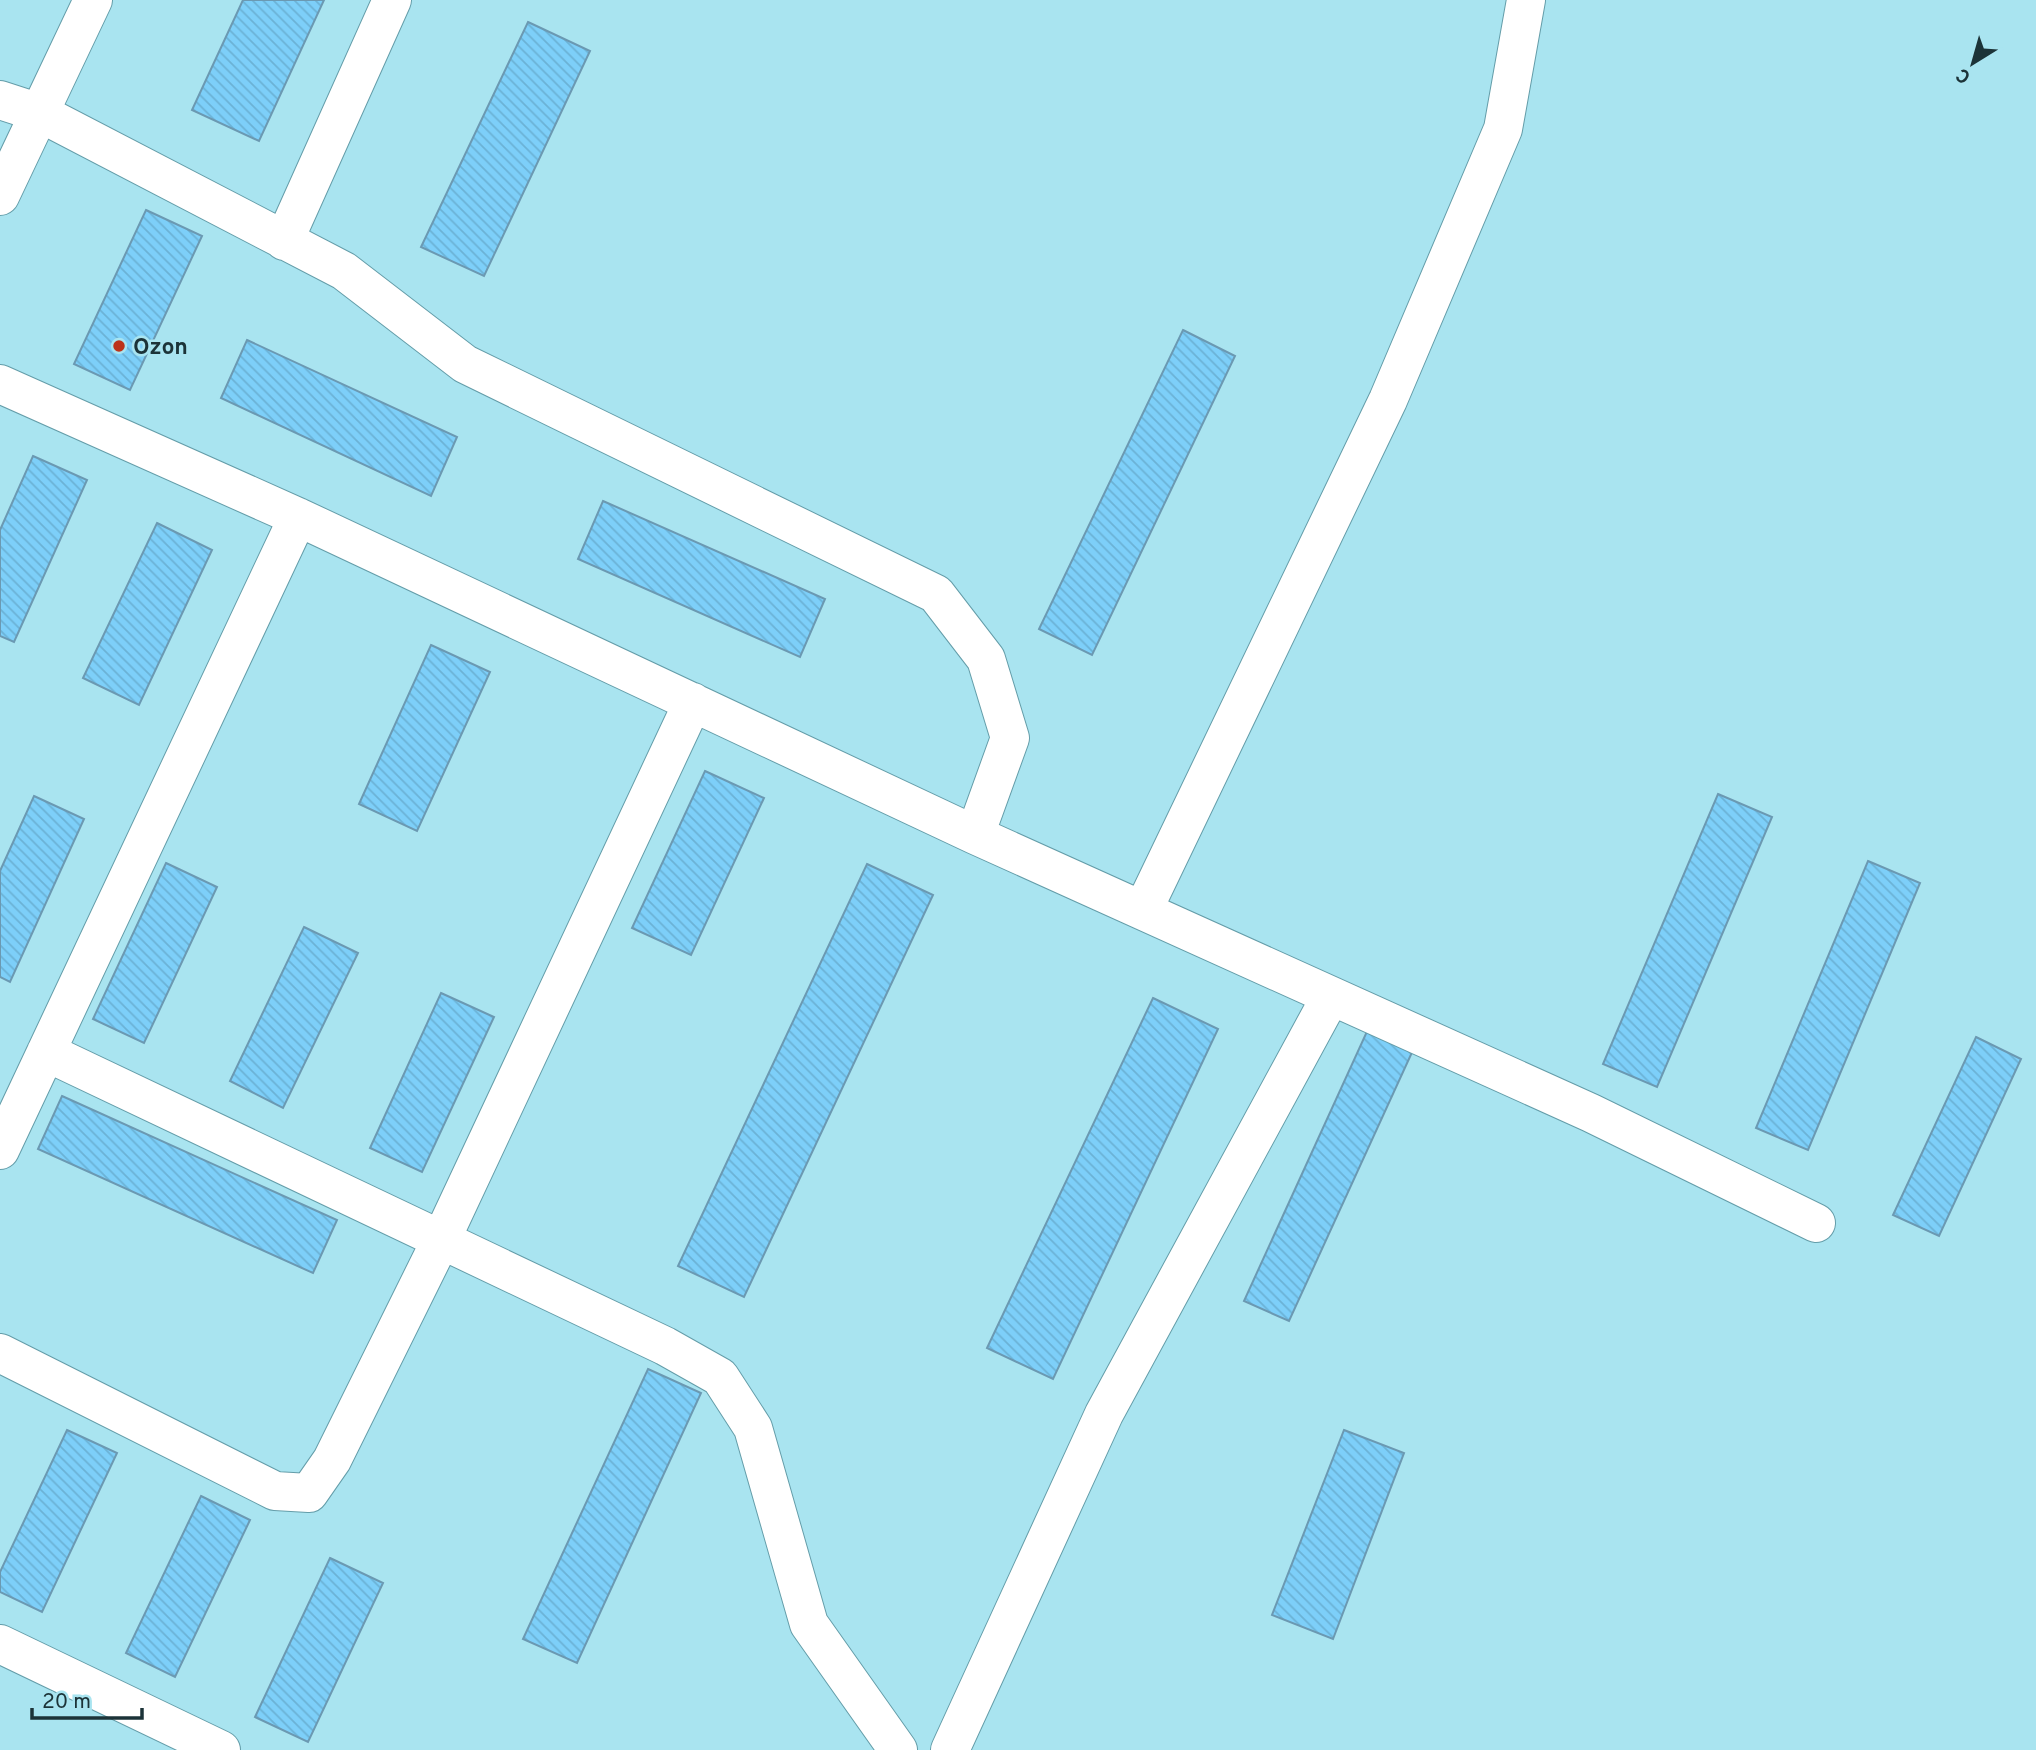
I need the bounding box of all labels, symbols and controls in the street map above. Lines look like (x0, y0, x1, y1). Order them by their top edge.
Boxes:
north arrow (1938, 28, 2008, 98)
text: С (1952, 62, 1976, 88)
place label: Ozon (133, 334, 188, 363)
marker: Ozon (111, 338, 127, 354)
scale bar (32, 1676, 142, 1720)
text: 20 m (42, 1689, 91, 1716)

